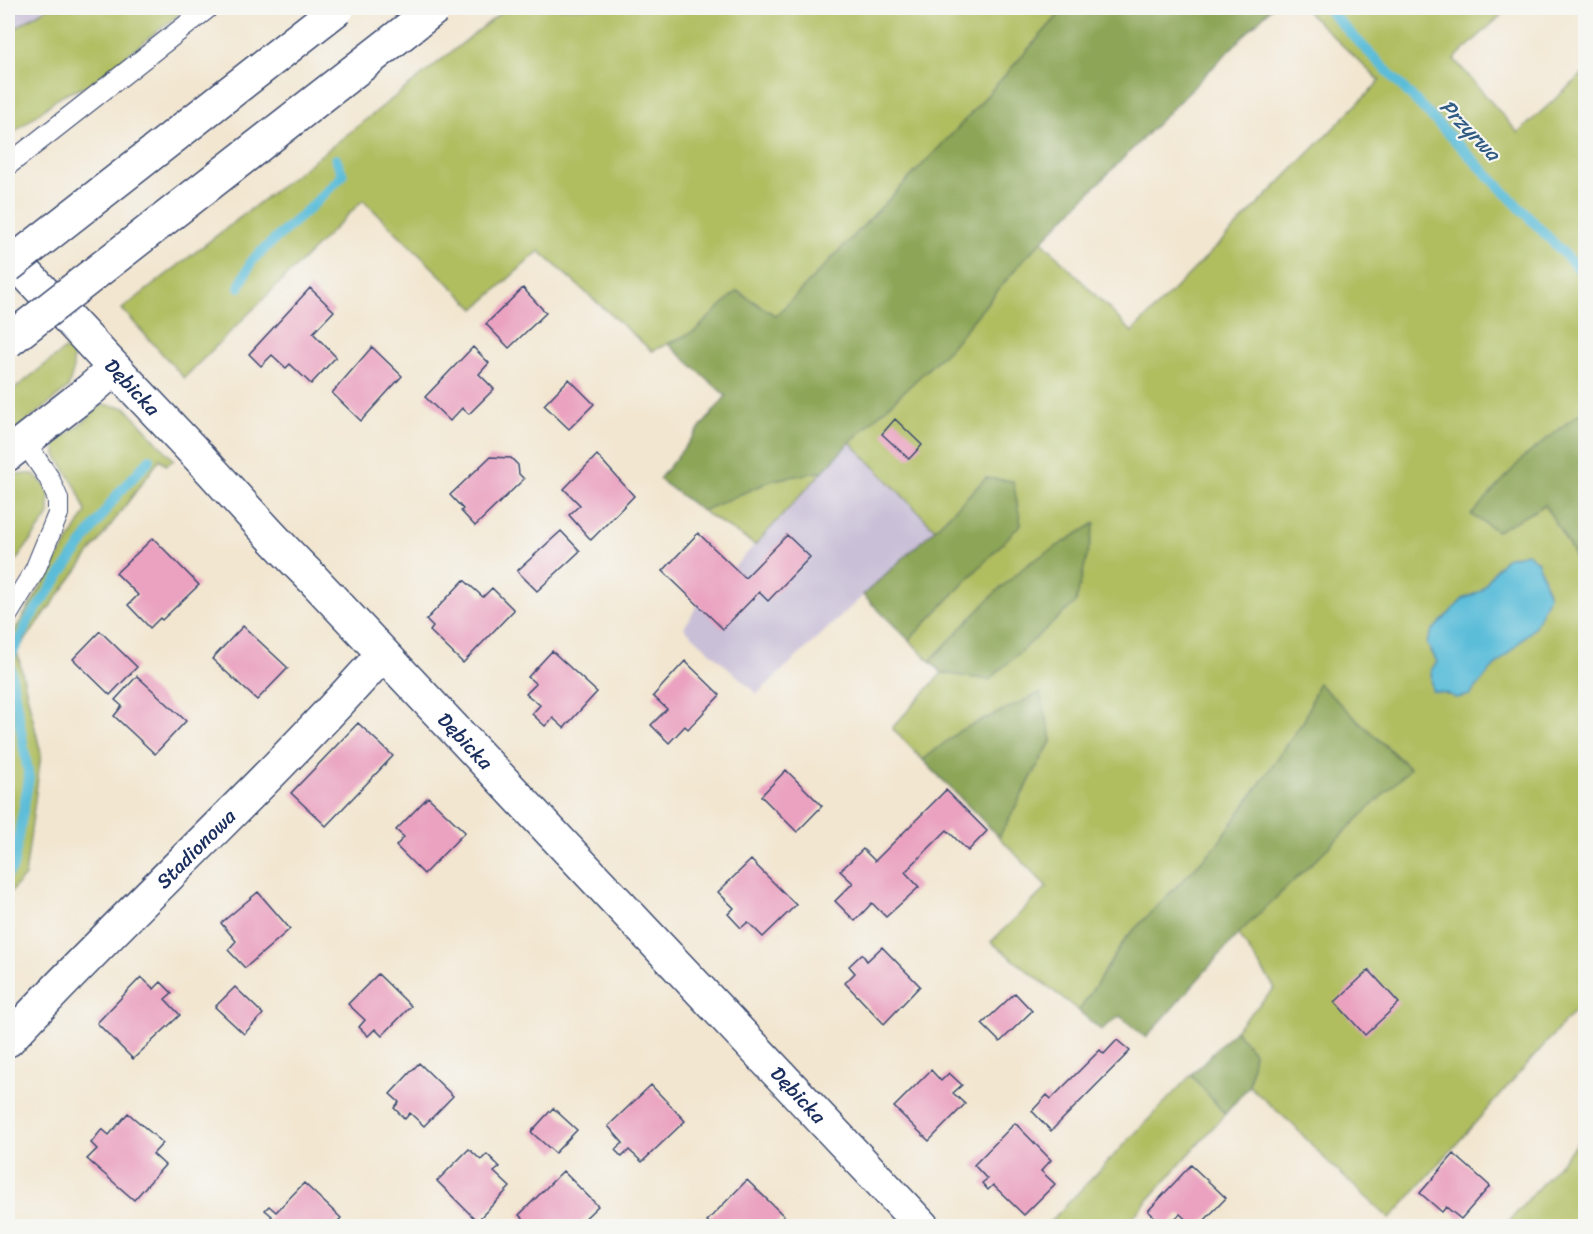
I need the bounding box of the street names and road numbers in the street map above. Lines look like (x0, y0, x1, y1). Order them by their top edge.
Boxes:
street label: Dębicka (95, 350, 169, 425)
street label: Dębicka (428, 704, 502, 779)
street label: Stadionowa (147, 800, 245, 898)
street label: Dębicka (762, 1058, 835, 1133)

